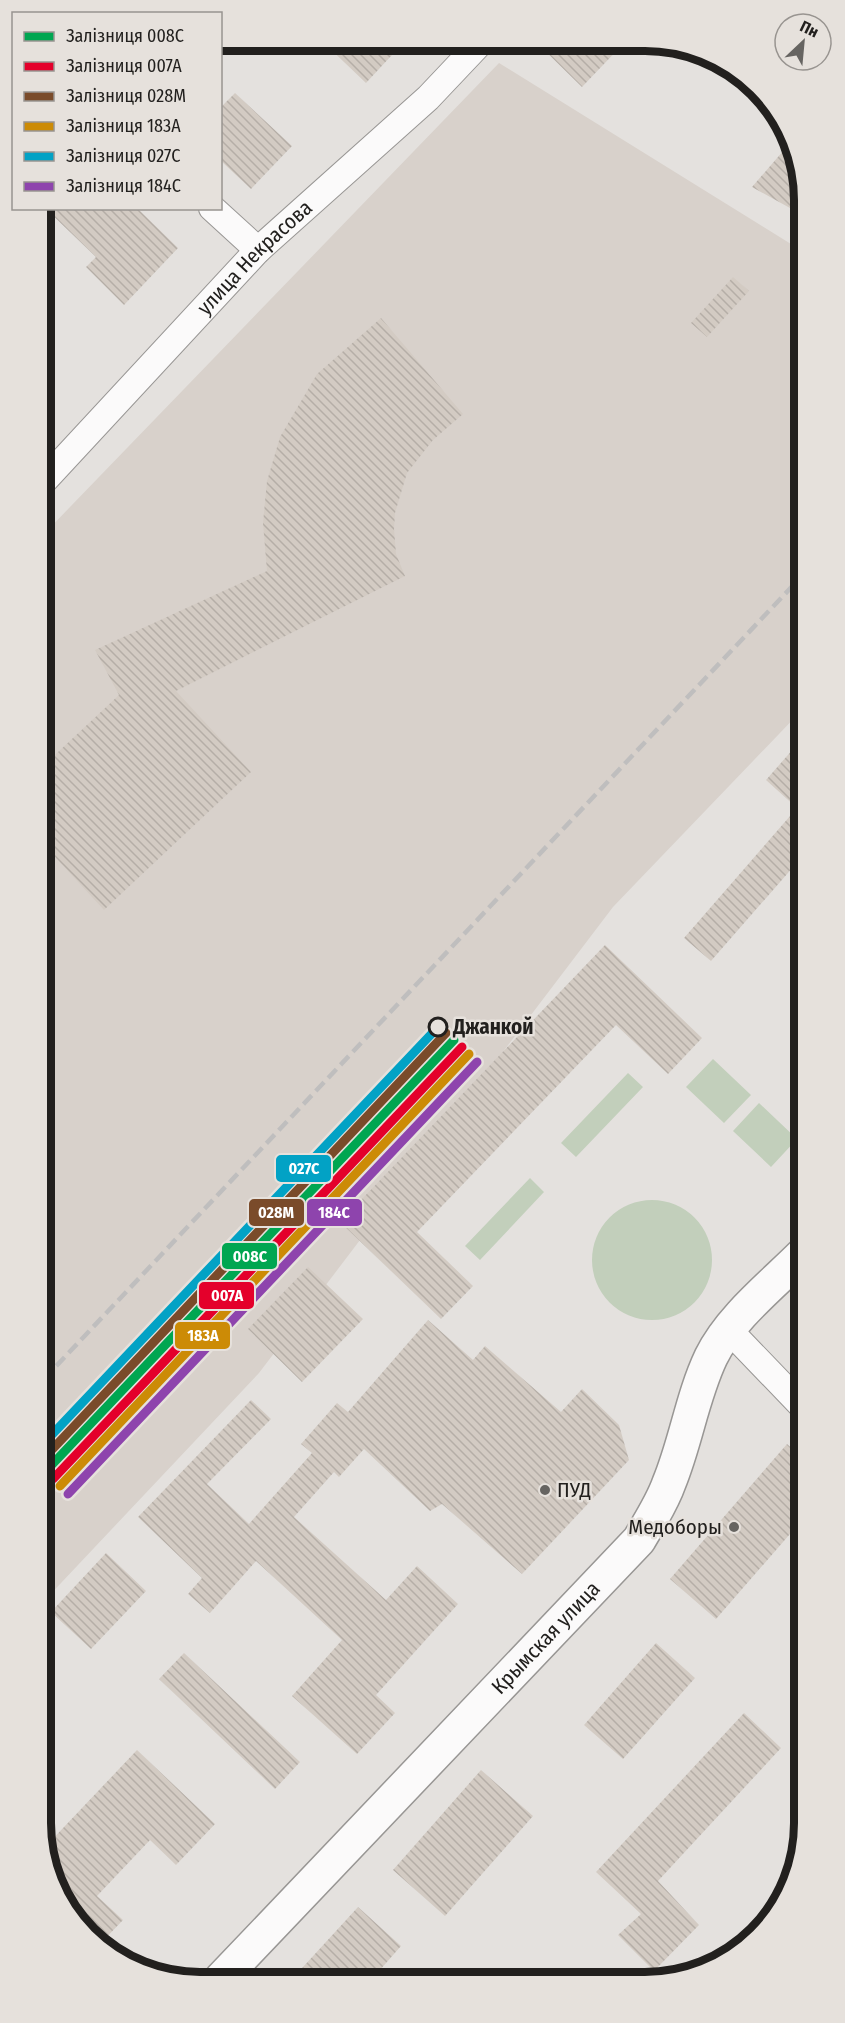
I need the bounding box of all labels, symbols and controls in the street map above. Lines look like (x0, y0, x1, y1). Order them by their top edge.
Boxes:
legend (12, 12, 222, 210)
north arrow (773, 12, 833, 72)
text: Пн (797, 16, 822, 41)
text: Залізниця 008С (66, 25, 184, 47)
text: Залізниця 007А (66, 55, 182, 77)
text: Залізниця 028М (66, 85, 186, 107)
text: Залізниця 183А (66, 115, 181, 137)
text: Залізниця 027С (66, 145, 180, 167)
text: Залізниця 184С (66, 175, 181, 197)
street label: улица Некрасова (192, 195, 318, 320)
place label: Джанкой (452, 1014, 534, 1040)
marker: Джанкой (428, 1017, 448, 1037)
line badge: 027С (275, 1154, 332, 1183)
text: 027С (289, 1159, 320, 1178)
line badge: 028М (248, 1198, 305, 1227)
line badge: 184С (306, 1198, 363, 1227)
text: 028М (258, 1203, 294, 1222)
text: 184С (318, 1203, 351, 1222)
line badge: 008С (221, 1242, 278, 1270)
text: 008С (233, 1247, 268, 1266)
line badge: 007А (198, 1281, 255, 1310)
text: 007А (211, 1286, 243, 1305)
line badge: 183А (174, 1321, 231, 1350)
text: 183А (187, 1326, 219, 1345)
place label: ПУД (557, 1477, 591, 1503)
marker: ПУД (538, 1483, 552, 1497)
place label: Медоборы (628, 1514, 722, 1540)
marker: Медоборы (727, 1520, 741, 1534)
street label: Крымская улица (486, 1576, 606, 1700)

